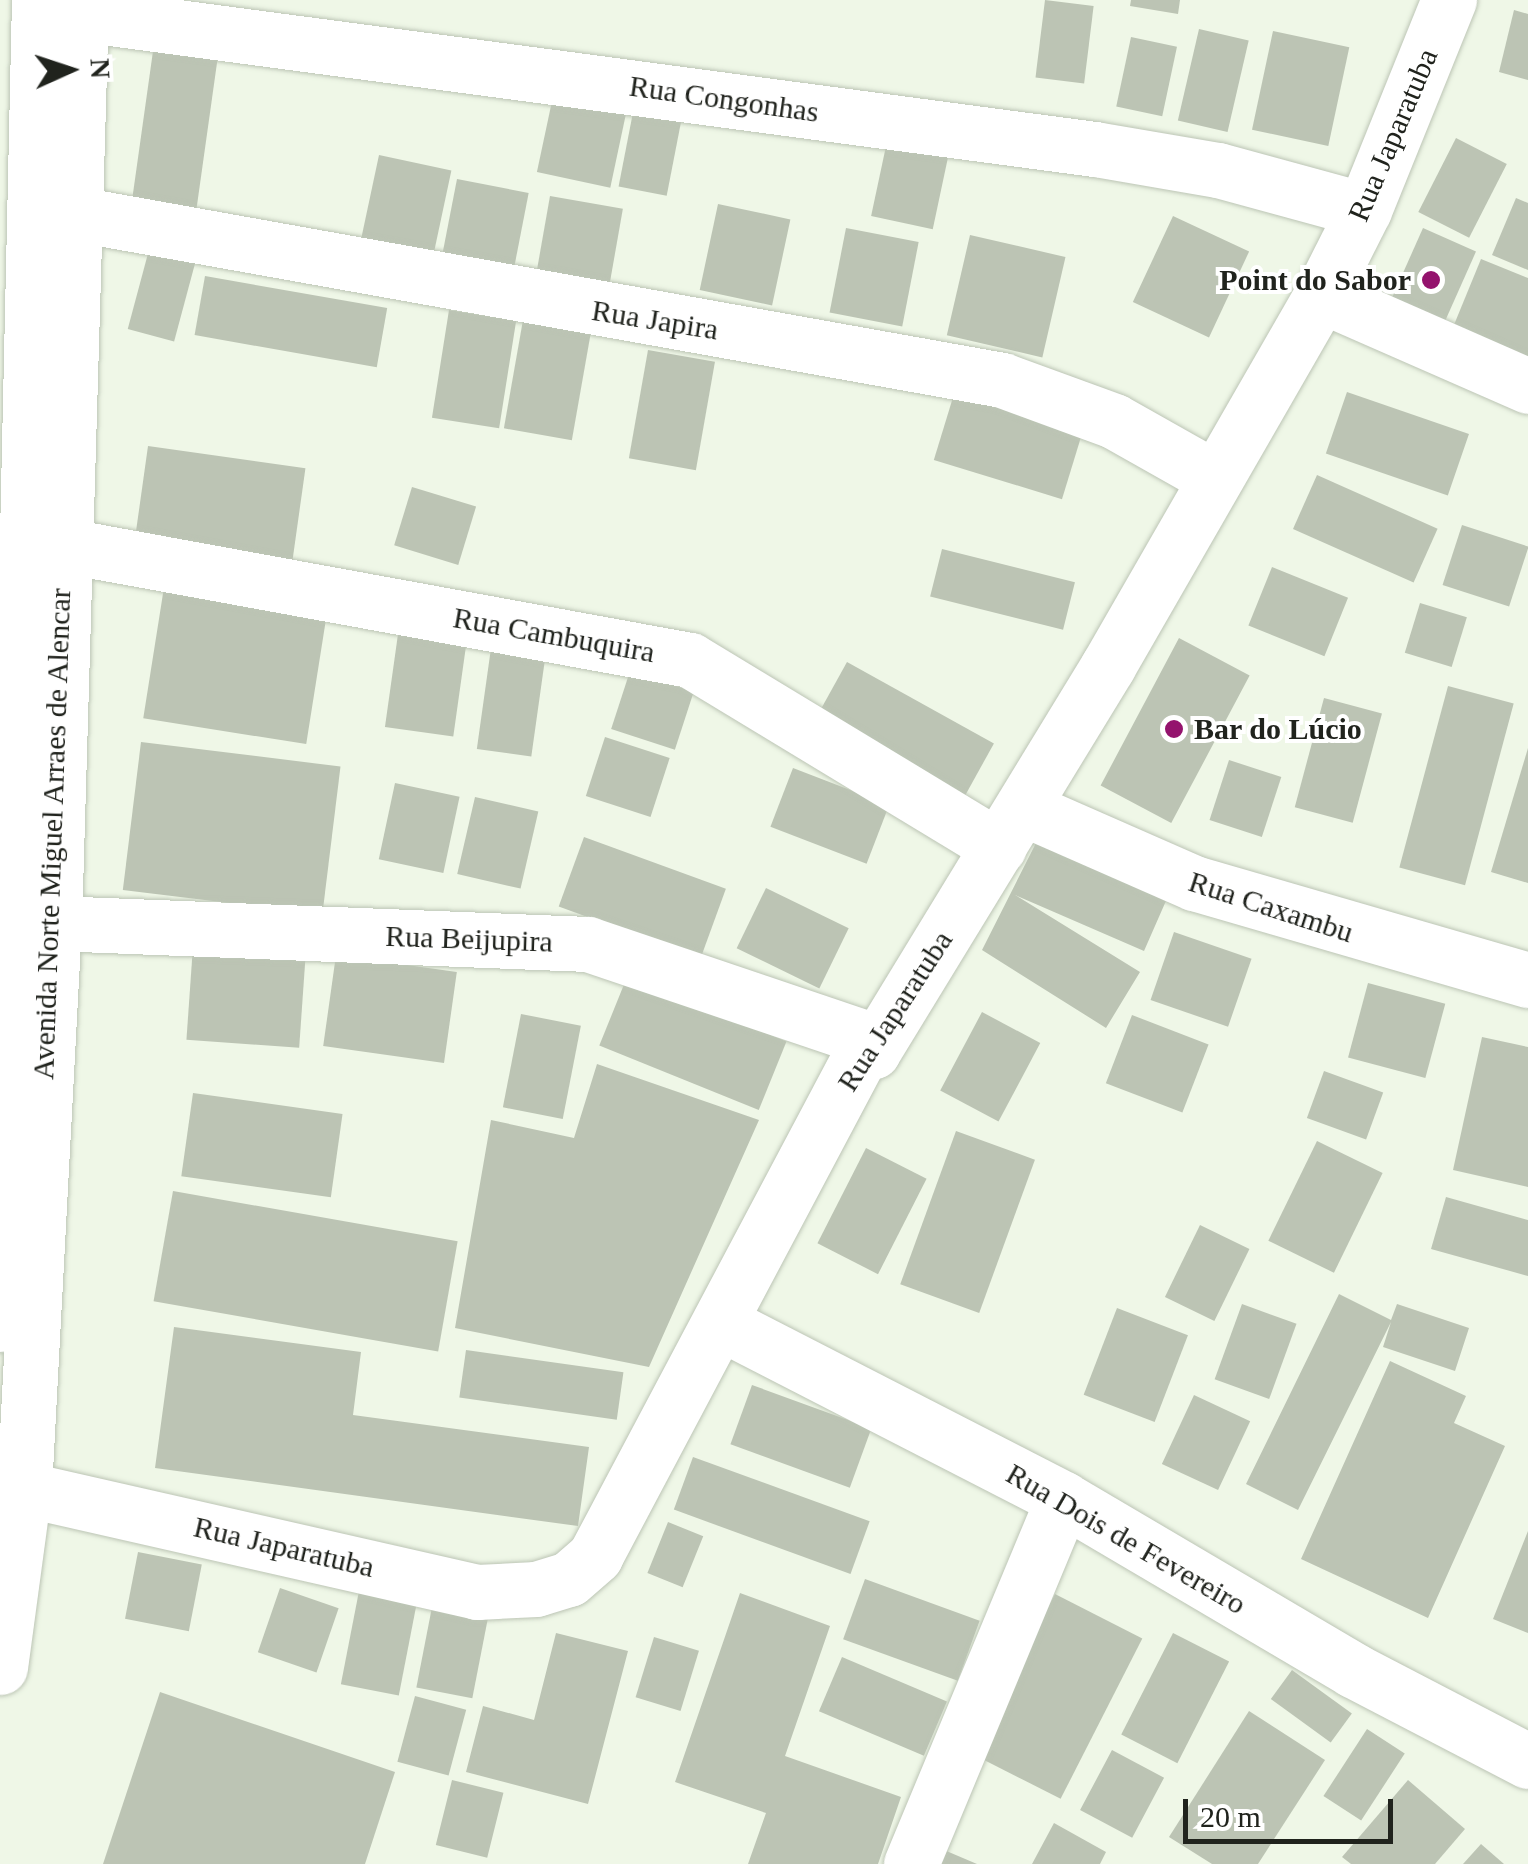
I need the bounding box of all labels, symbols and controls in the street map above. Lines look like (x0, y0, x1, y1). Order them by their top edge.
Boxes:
north arrow (20, 20, 120, 120)
street label: Rua Japaratuba (1340, 43, 1446, 227)
text: N (84, 57, 116, 79)
street label: Rua Congonhas (627, 68, 821, 130)
place label: Point do Sabor (1219, 262, 1411, 298)
marker: Point do Sabor (1420, 269, 1442, 291)
street label: Rua Japira (589, 292, 721, 348)
street label: Avenida Norte Miguel Arraes de Alencar (25, 586, 79, 1082)
street label: Rua Cambuquira (450, 600, 658, 670)
place label: Bar do Lúcio (1194, 711, 1362, 747)
marker: Bar do Lúcio (1163, 718, 1185, 740)
street label: Rua Caxambu (1184, 863, 1358, 951)
street label: Rua Beijupira (385, 918, 553, 960)
street label: Rua Japaratuba (830, 924, 960, 1098)
street label: Rua Dois de Fevereiro (1000, 1456, 1252, 1622)
street label: Rua Japaratuba (190, 1509, 378, 1585)
scale bar (1188, 1779, 1398, 1841)
text: 20 m (1200, 1800, 1261, 1833)

